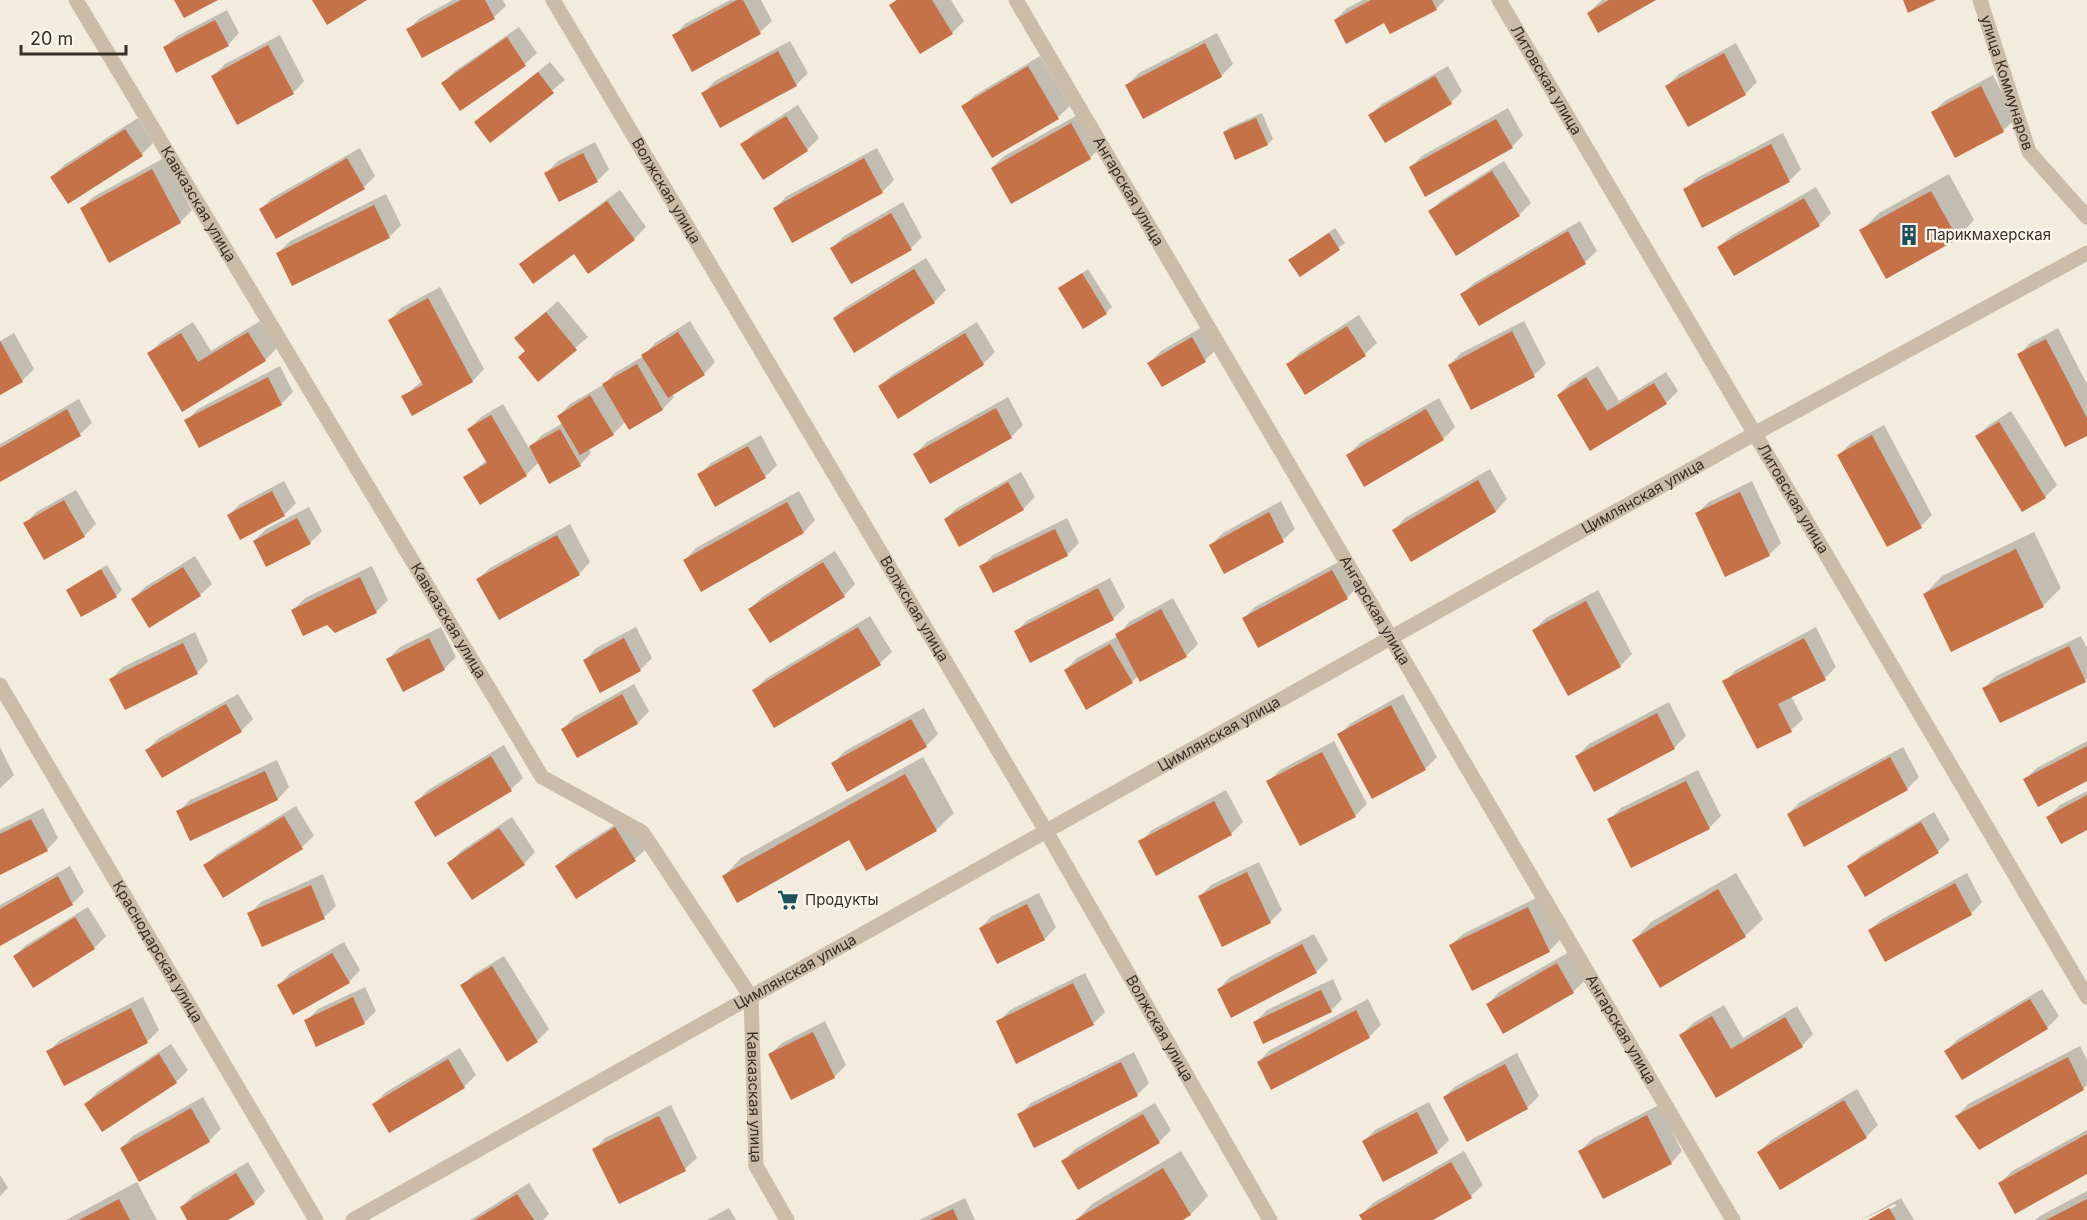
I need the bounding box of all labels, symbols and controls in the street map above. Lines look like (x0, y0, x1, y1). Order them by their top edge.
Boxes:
street label: улица Коммунаров (1977, 13, 2038, 153)
scale bar (21, 18, 126, 56)
street label: Литовская улица (1507, 21, 1587, 138)
text: 20 m (30, 28, 73, 49)
street label: Ангарская улица (1089, 133, 1168, 249)
street label: Волжская улица (628, 134, 705, 247)
street label: Кавказская улица (157, 143, 241, 265)
building icon: Парикмахерская (1897, 223, 1921, 247)
place label: Парикмахерская (1926, 225, 2051, 244)
street label: Литовская улица (1754, 440, 1833, 557)
street label: Цимлянская улица (1578, 454, 1707, 538)
street label: Волжская улица (876, 552, 953, 665)
street label: Ангарская улица (1336, 552, 1415, 668)
street label: Кавказская улица (407, 559, 491, 682)
street label: Цимлянская улица (1154, 692, 1283, 776)
street label: Краснодарская улица (109, 877, 207, 1026)
supermarket icon: Продукты (776, 888, 800, 912)
place label: Продукты (805, 890, 879, 909)
street label: Цимлянская улица (730, 930, 860, 1013)
street label: Ангарская улица (1582, 971, 1661, 1087)
street label: Волжская улица (1122, 972, 1198, 1085)
street label: Кавказская улица (743, 1031, 766, 1163)

